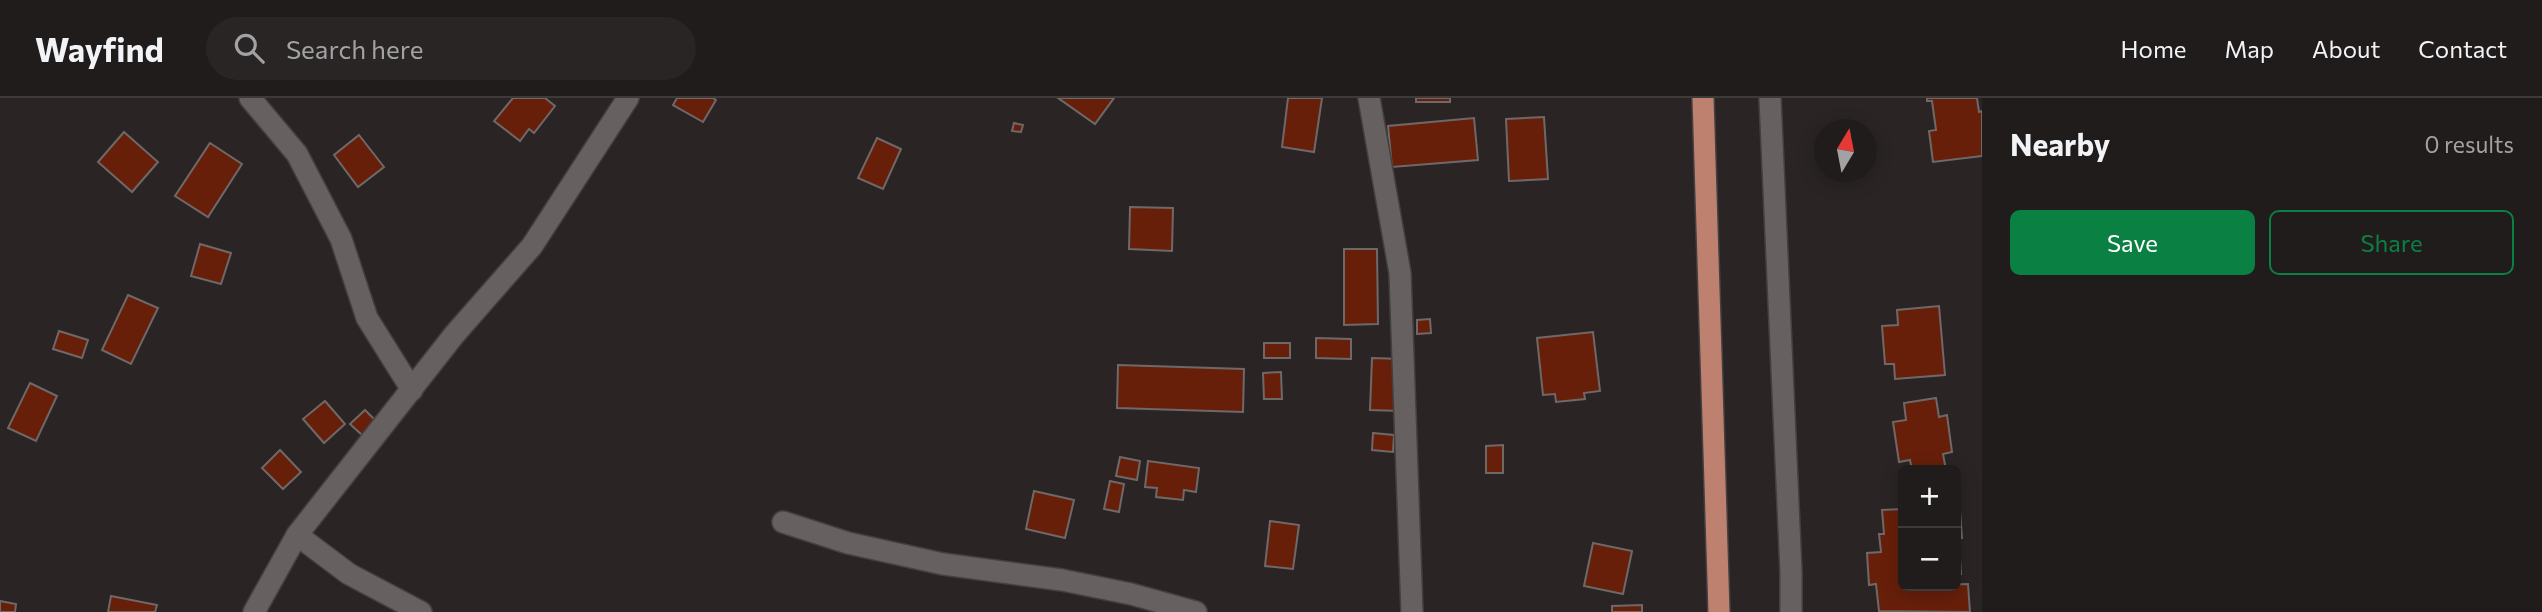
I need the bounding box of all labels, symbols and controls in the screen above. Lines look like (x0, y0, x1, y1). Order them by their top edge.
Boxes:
search box (206, 17, 696, 80)
text: Wayfind (35, 28, 164, 69)
icon: search (230, 29, 268, 67)
text: Search here (286, 33, 423, 64)
text: Home (2121, 34, 2187, 63)
text: Map (2225, 34, 2274, 63)
text: About (2312, 34, 2380, 63)
text: Contact (2418, 34, 2507, 63)
north arrow (1814, 119, 1877, 182)
text: Nearby (2010, 125, 2110, 162)
text: 0 results (2425, 130, 2514, 158)
button: Save (2010, 210, 2255, 275)
button: Share (2269, 210, 2514, 275)
map controls (1898, 465, 1961, 591)
button: + (1898, 465, 1961, 528)
button: − (1898, 528, 1961, 591)

